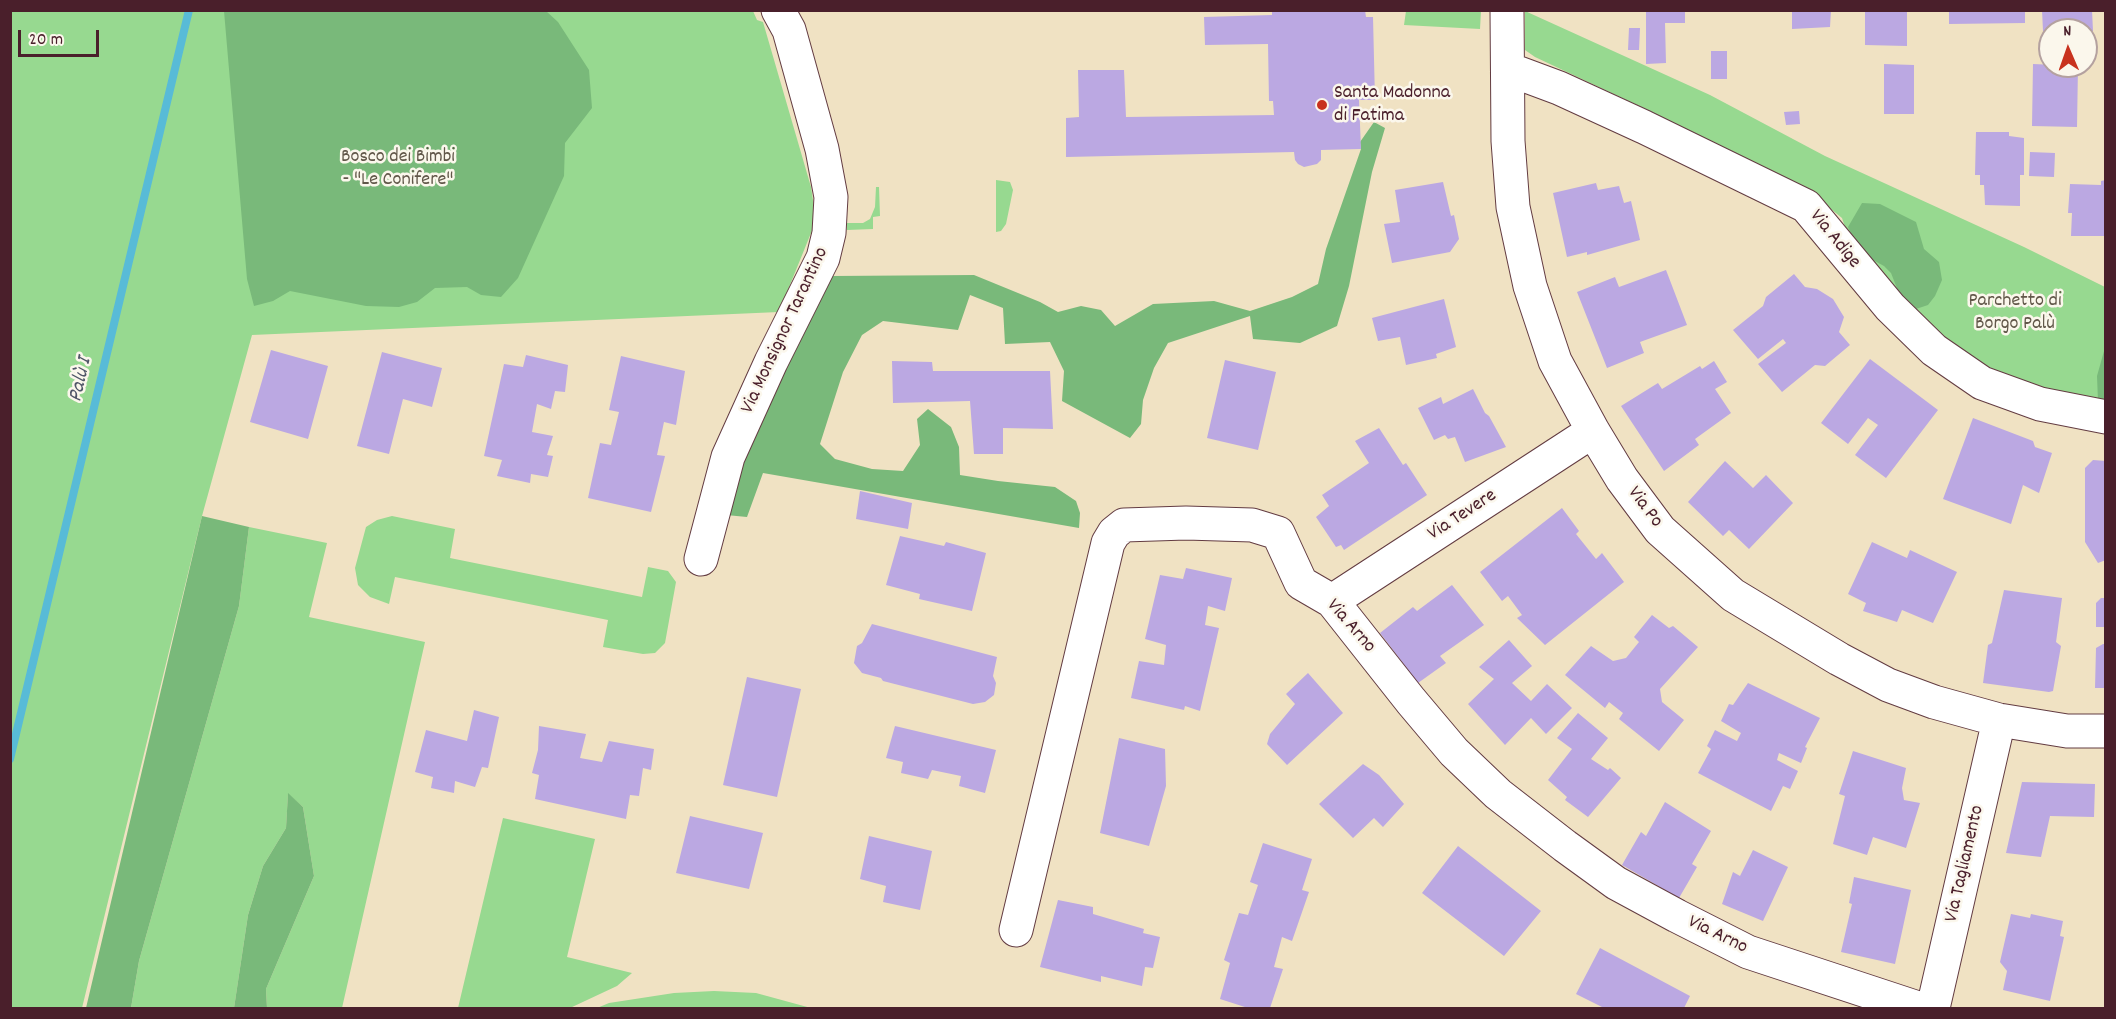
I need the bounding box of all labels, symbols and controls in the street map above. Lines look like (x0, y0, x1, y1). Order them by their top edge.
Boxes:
scale bar (21, 18, 102, 56)
north arrow (2038, 18, 2098, 78)
text: N (2063, 20, 2072, 43)
text: 20 m (29, 28, 63, 53)
place label: Santa Madonna di Fatima (1334, 82, 1450, 129)
marker: Santa Madonna di Fatima (1315, 98, 1329, 112)
park label: Bosco dei Bimbi - "Le Conifere" (341, 146, 455, 193)
street label: Via Adige (1803, 206, 1865, 274)
street label: Via Monsignor Tarantino (737, 244, 835, 418)
park label: Parchetto di Borgo Palù (1968, 290, 2062, 337)
water label: Palù I (65, 355, 99, 405)
street label: Via Po (1621, 483, 1667, 533)
street label: Via Tevere (1424, 485, 1502, 547)
street label: Via Arno (1320, 595, 1380, 659)
street label: Via Tagliamento (1941, 803, 1991, 925)
street label: Via Arno (1683, 911, 1751, 961)

